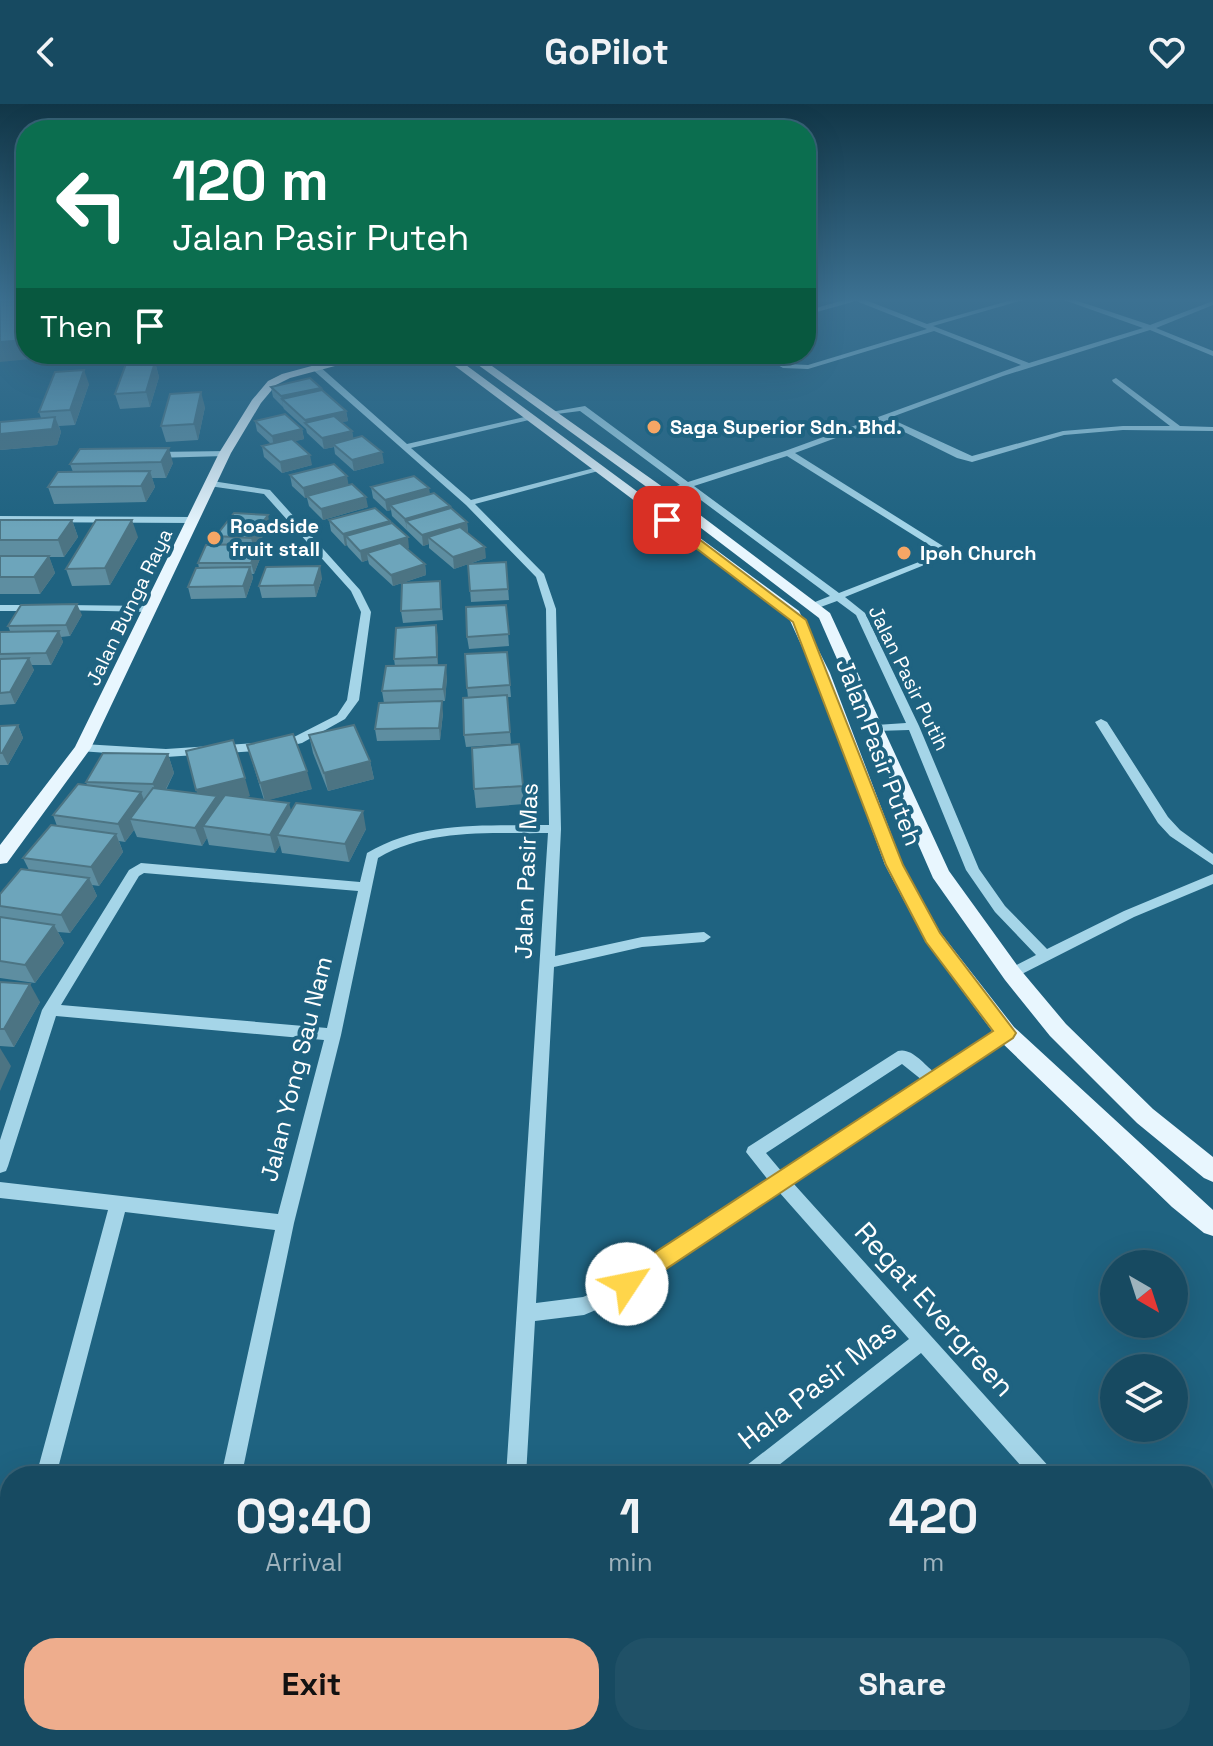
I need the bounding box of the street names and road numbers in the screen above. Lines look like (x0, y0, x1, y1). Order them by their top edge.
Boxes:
street label: Jalan Bunga Raya (80, 524, 178, 690)
street label: Jalan Pasir Putih (863, 601, 955, 755)
street label: Jalan Pasir Puteh (829, 654, 929, 850)
street label: Jalan Pasir Mas (507, 782, 545, 960)
street label: Jalan Yong Sau Nam (253, 953, 339, 1185)
street label: Regat Evergreen (847, 1214, 1023, 1404)
street label: Hala Pasir Mas (730, 1311, 904, 1457)

